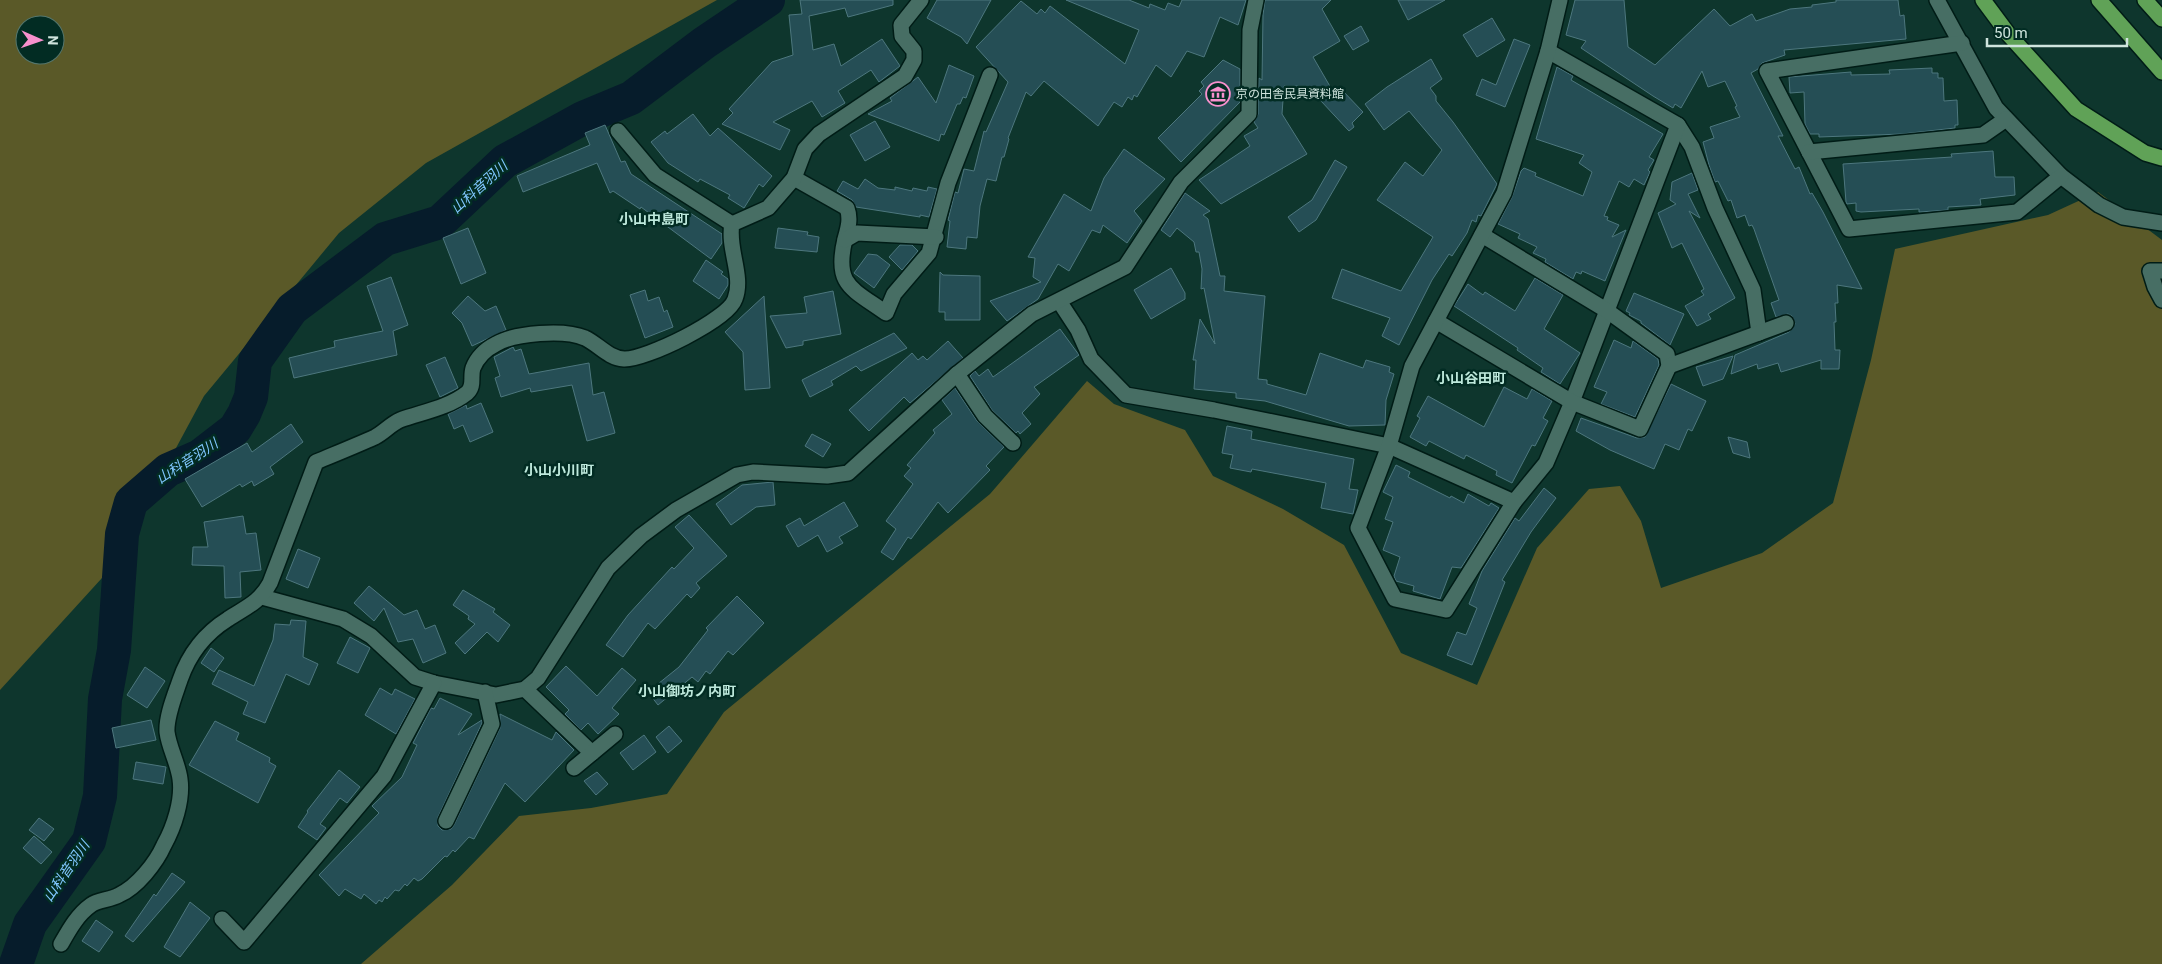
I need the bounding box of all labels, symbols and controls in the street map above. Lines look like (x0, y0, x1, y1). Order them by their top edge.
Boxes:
north arrow (15, 15, 65, 65)
scale bar (1987, 15, 2127, 47)
text: 50 m (1994, 24, 2028, 42)
text: N (45, 35, 61, 46)
museum icon: 京の田舎民具資料館 (1205, 81, 1231, 107)
place label: 京の田舎民具資料館 (1236, 87, 1344, 101)
water label: 山科音羽川 (448, 156, 512, 216)
district label: 小山中島町 (619, 211, 689, 227)
district label: 小山谷田町 (1436, 370, 1506, 386)
water label: 山科音羽川 (153, 434, 222, 487)
district label: 小山小川町 (524, 462, 594, 478)
district label: 小山御坊ノ内町 (638, 683, 736, 699)
water label: 山科音羽川 (40, 836, 93, 904)

